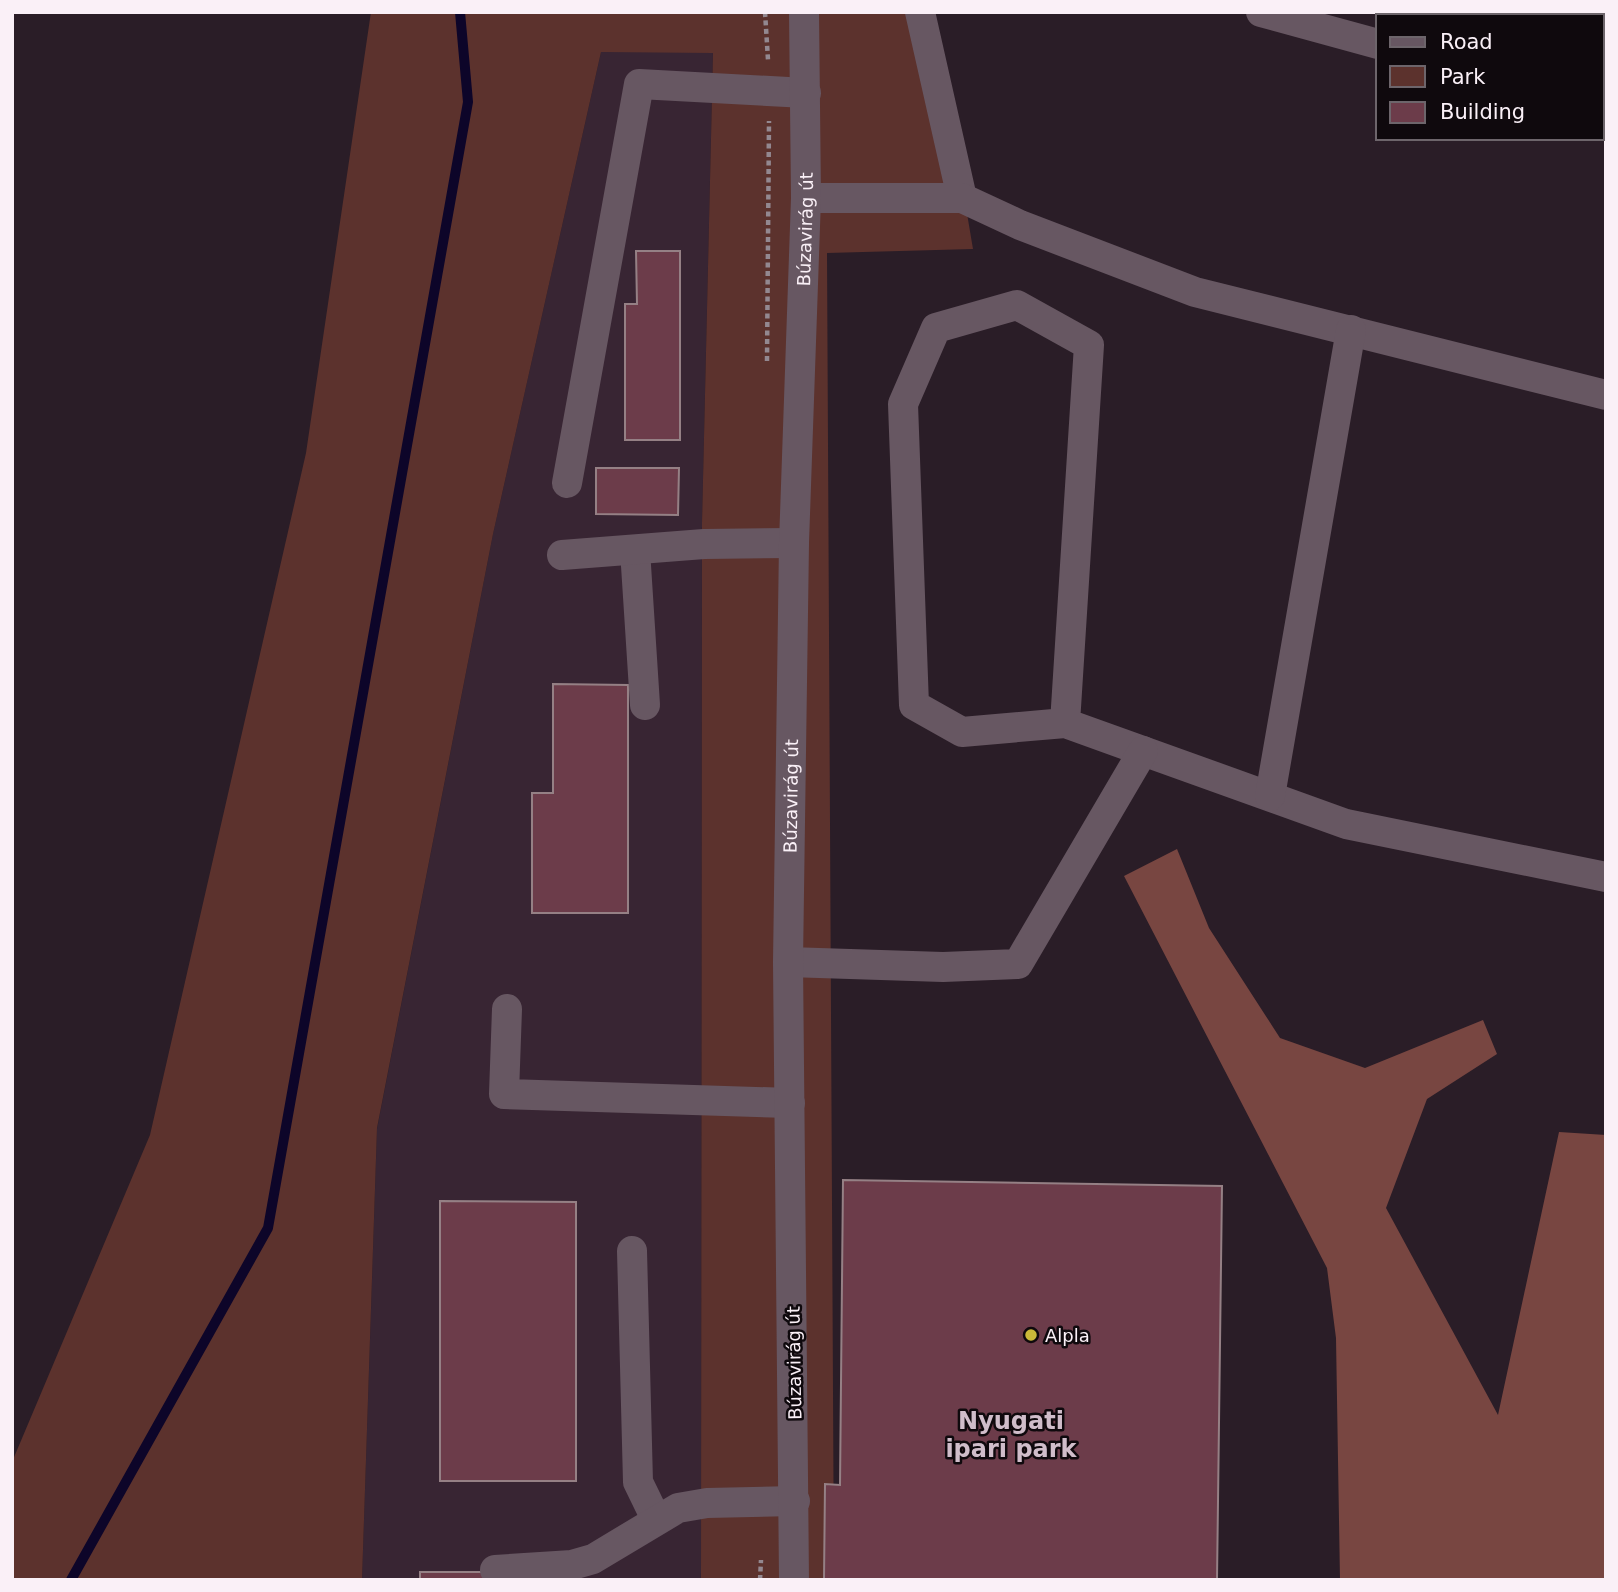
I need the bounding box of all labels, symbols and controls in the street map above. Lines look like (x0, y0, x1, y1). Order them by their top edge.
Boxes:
legend (1376, 14, 1604, 140)
text: Road (1440, 30, 1493, 54)
text: Park (1440, 65, 1486, 89)
text: Building (1440, 100, 1525, 124)
street label: Búzavirág út (792, 172, 817, 287)
street label: Búzavirág út (779, 739, 802, 853)
street label: Búzavirág út (783, 1306, 805, 1420)
place label: Alpla (1045, 1325, 1090, 1346)
marker: Alpla (1023, 1327, 1039, 1343)
district label: Nyugati ipari park (945, 1407, 1078, 1463)

